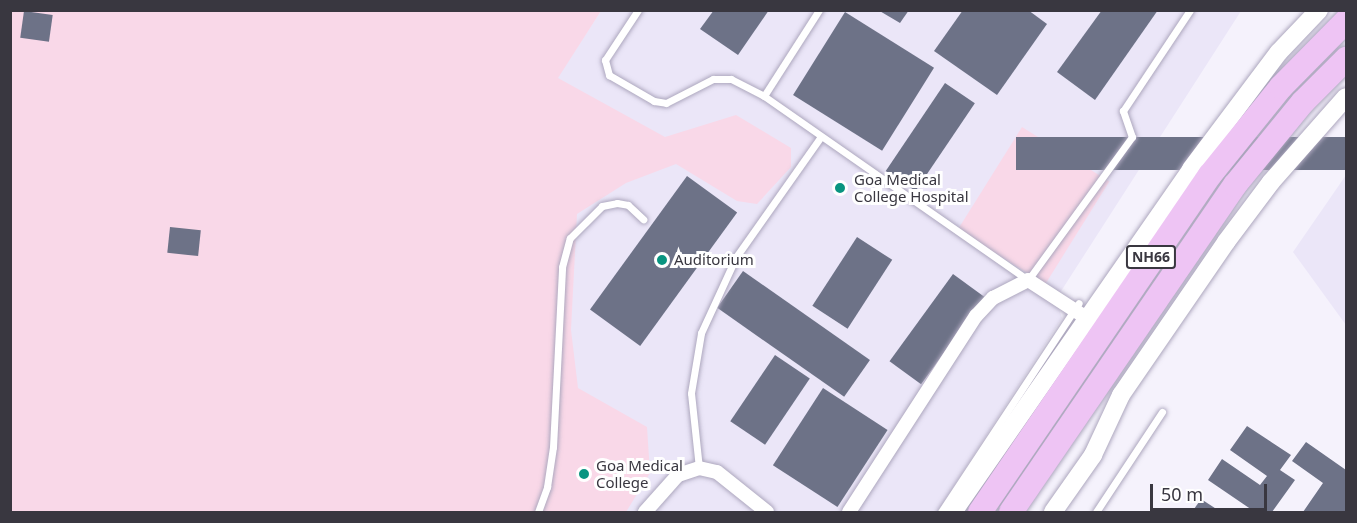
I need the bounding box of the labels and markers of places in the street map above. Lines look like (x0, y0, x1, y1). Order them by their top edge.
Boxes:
place label: Goa Medical College Hospital (854, 170, 969, 205)
marker: Goa Medical College Hospital (831, 179, 849, 197)
place label: Auditorium (674, 251, 754, 269)
marker: Auditorium (655, 253, 669, 267)
place label: Goa Medical College (596, 456, 683, 491)
marker: Goa Medical College (577, 467, 591, 481)

